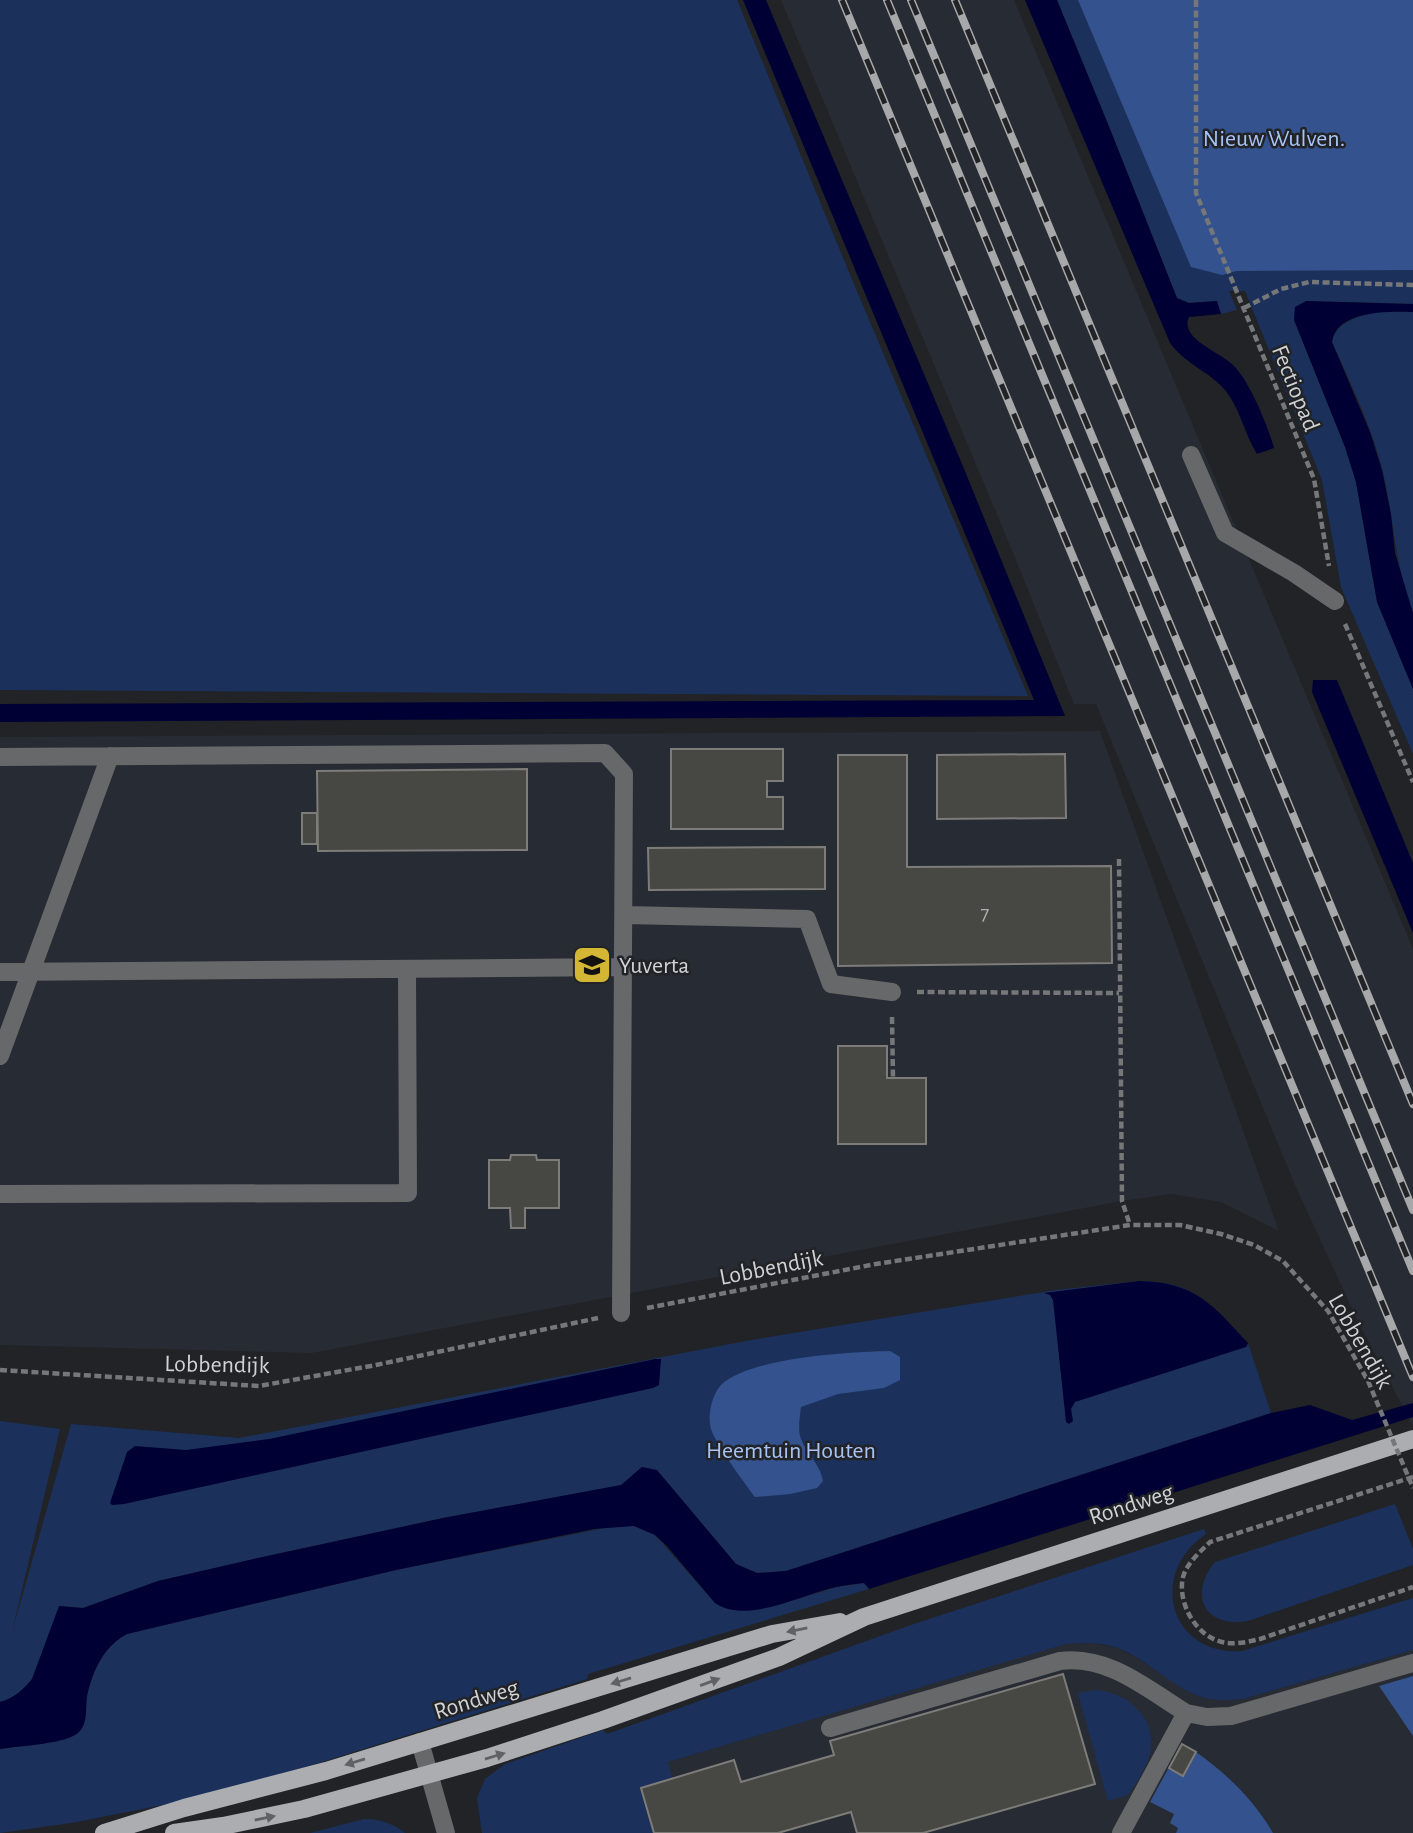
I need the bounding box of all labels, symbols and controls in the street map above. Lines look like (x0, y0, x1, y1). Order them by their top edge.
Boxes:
park label: Nieuw Wulven. (1203, 127, 1345, 151)
street label: Fectiopad (1267, 342, 1323, 435)
house number: 7 (981, 903, 990, 924)
school or university icon: Yuverta (571, 944, 613, 986)
place label: Yuverta (619, 954, 689, 978)
street label: Lobbendijk (717, 1246, 825, 1290)
street label: Lobbendijk (1323, 1290, 1397, 1393)
street label: Lobbendijk (164, 1352, 270, 1378)
park label: Heemtuin Houten (706, 1439, 876, 1463)
street label: Rondweg (1086, 1480, 1177, 1530)
one-way arrow (786, 1624, 808, 1635)
street label: Rondweg (431, 1676, 522, 1724)
one-way arrow (610, 1676, 631, 1686)
one-way arrow (700, 1676, 721, 1687)
one-way arrow (485, 1750, 506, 1760)
one-way arrow (344, 1757, 365, 1767)
one-way arrow (254, 1812, 276, 1823)

